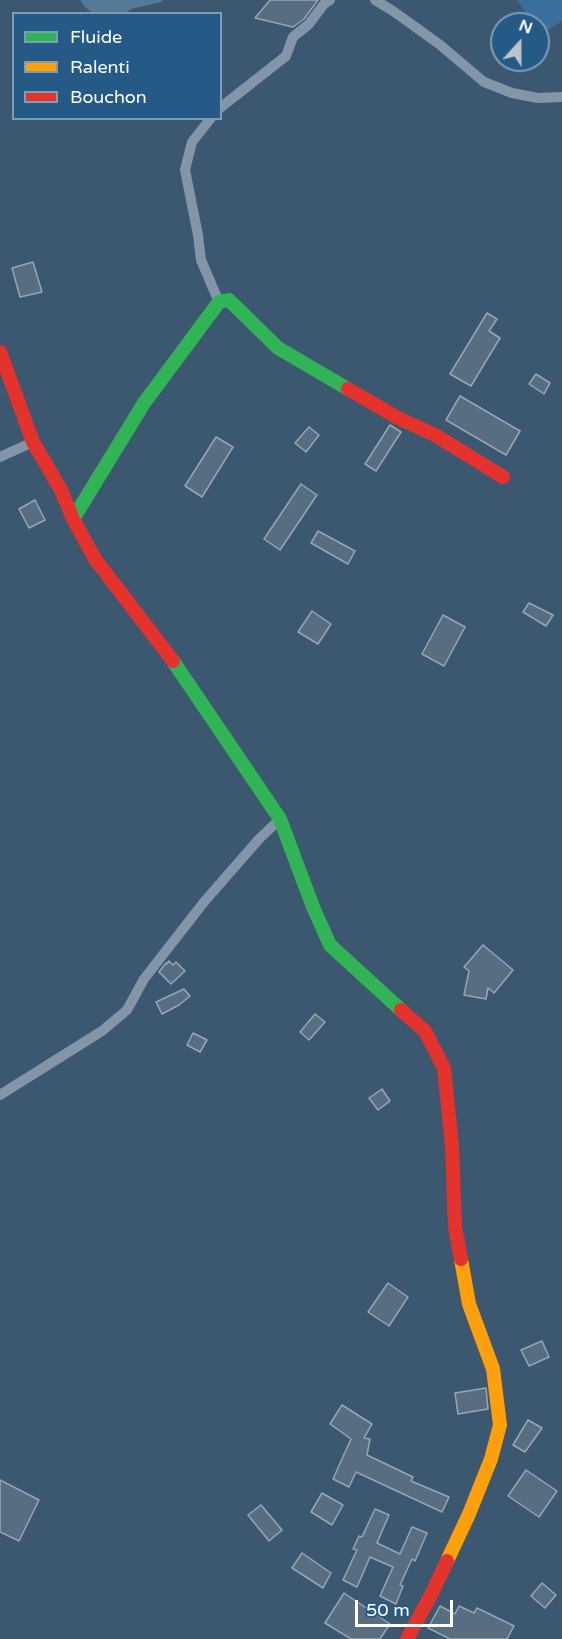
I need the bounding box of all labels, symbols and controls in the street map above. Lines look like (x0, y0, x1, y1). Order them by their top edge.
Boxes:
legend (12, 12, 222, 120)
north arrow (490, 12, 550, 72)
text: N (516, 15, 535, 39)
text: Fluide (70, 26, 122, 48)
text: Ralenti (70, 56, 130, 78)
text: Bouchon (70, 86, 147, 108)
scale bar (358, 1588, 456, 1626)
text: 50 m (366, 1599, 410, 1621)

